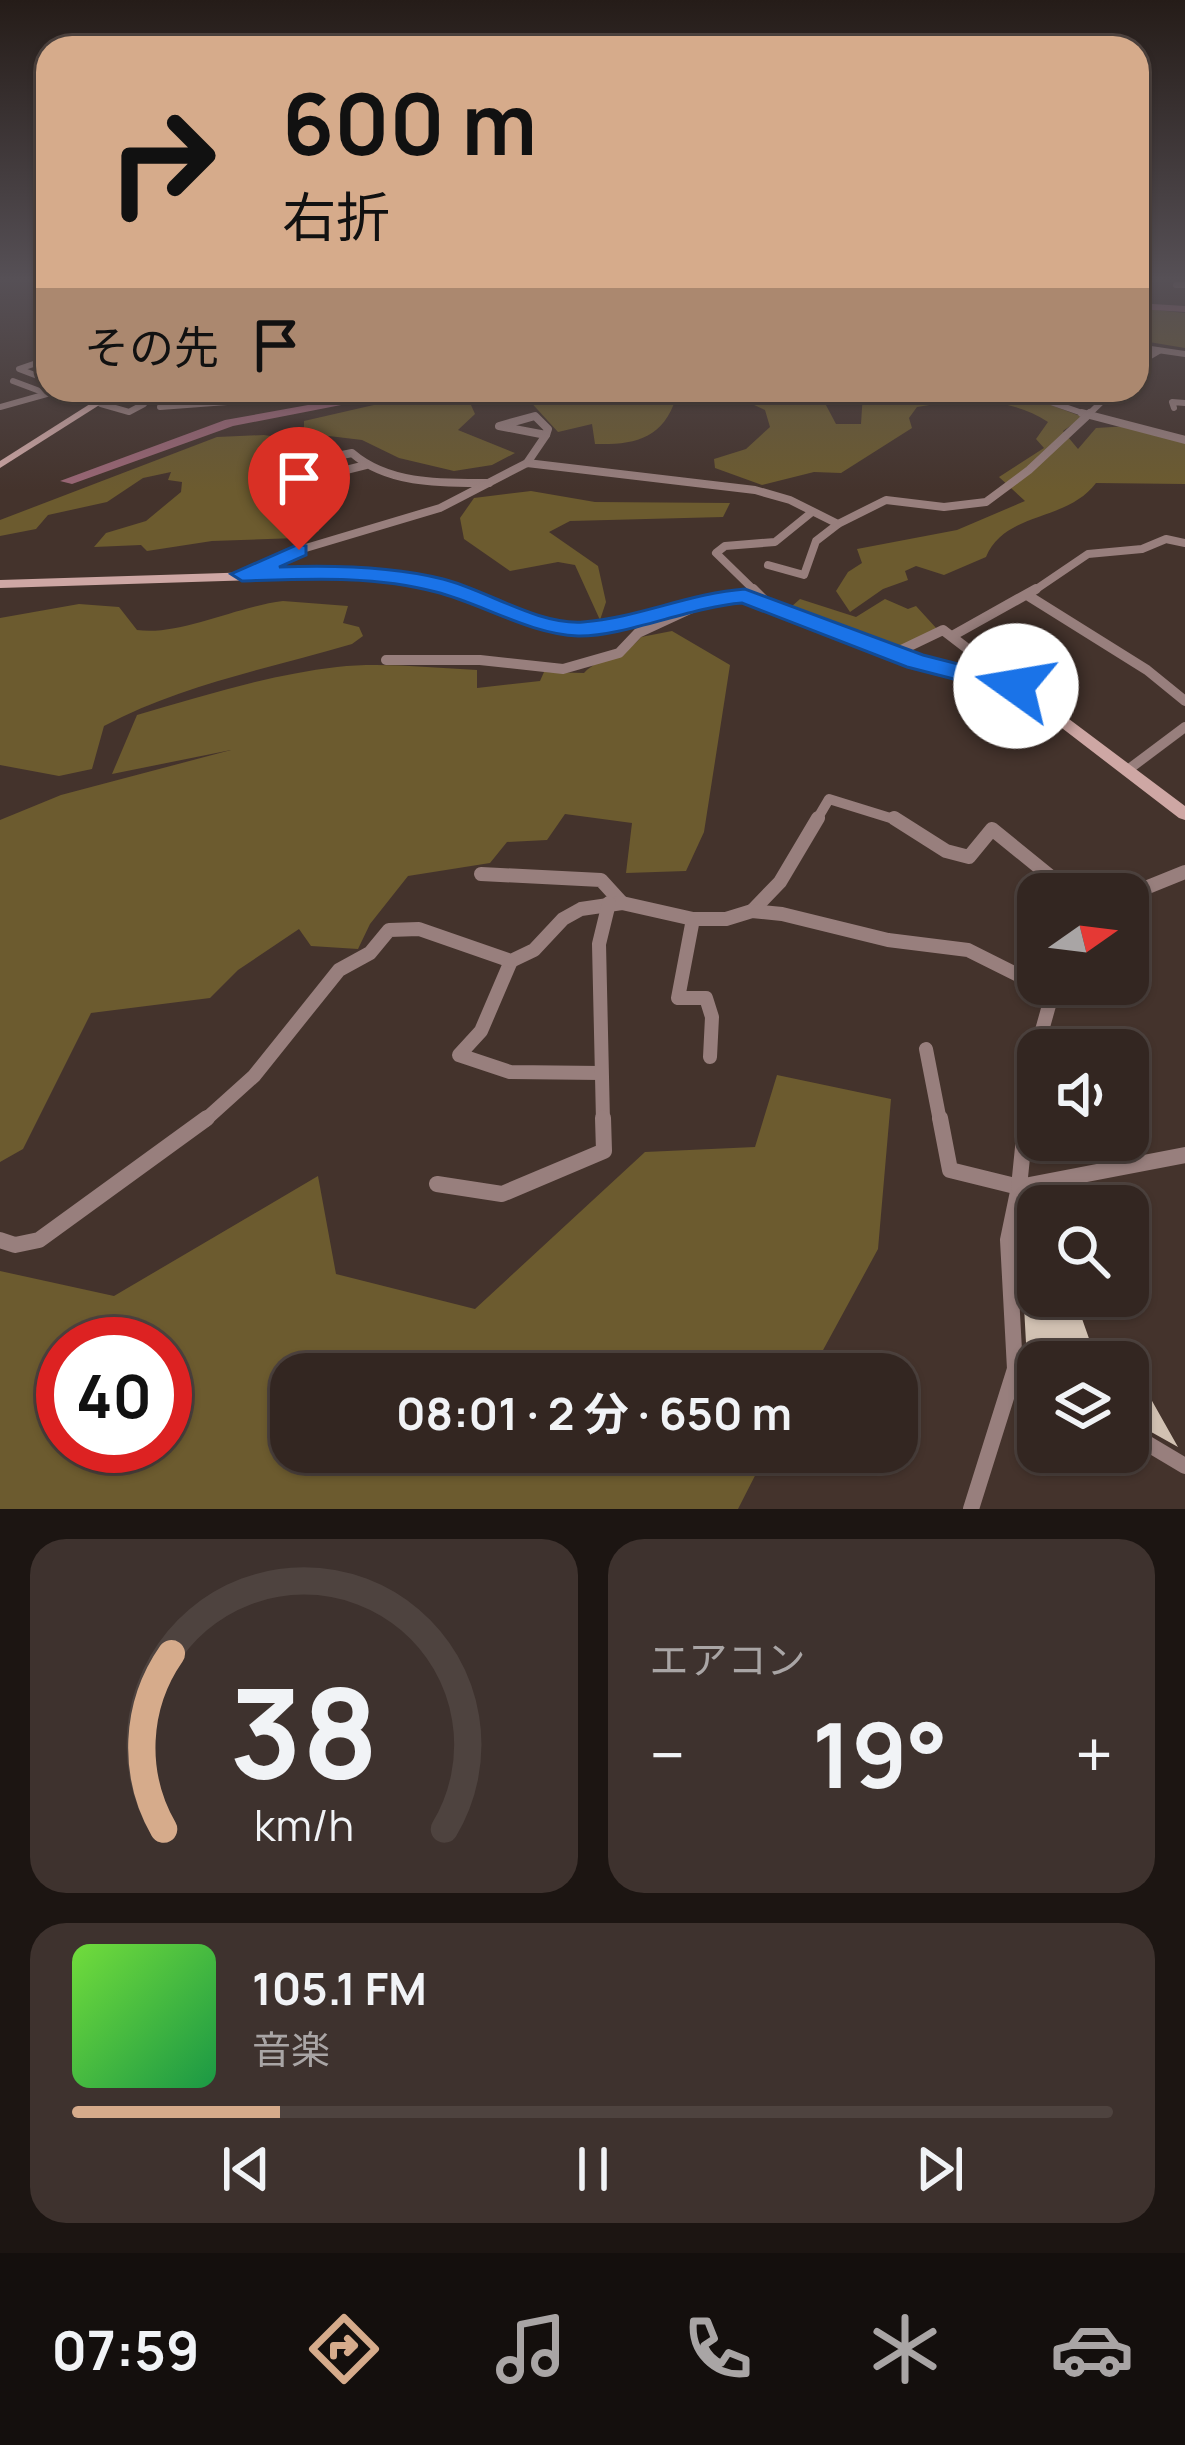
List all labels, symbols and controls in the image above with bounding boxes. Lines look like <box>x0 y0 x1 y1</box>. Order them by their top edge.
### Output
text: 600 m <box>282 65 537 180</box>
icon: right <box>84 84 240 240</box>
text: 右折 <box>282 179 390 253</box>
icon: arrive <box>243 312 309 378</box>
text: その先 <box>84 316 219 378</box>
pin <box>248 427 350 550</box>
icon: arrive <box>266 445 332 511</box>
position arrow <box>953 623 1079 749</box>
north arrow <box>1017 873 1149 1005</box>
map controls <box>1017 873 1149 1473</box>
button: sound <box>1017 1029 1149 1161</box>
button: search <box>1017 1185 1149 1317</box>
speed limit sign: 40 <box>36 1317 192 1473</box>
button: layers <box>1017 1341 1149 1473</box>
text: 08:01 · 2 分 · 650 m <box>396 1382 792 1444</box>
text: エアコン <box>650 1632 806 1686</box>
text: 38 <box>229 1645 378 1815</box>
text: 19° <box>812 1692 948 1815</box>
text: − <box>650 1709 685 1799</box>
text: + <box>1075 1709 1113 1799</box>
text: km/h <box>254 1795 354 1854</box>
text: 105.1 FM <box>252 1957 427 2019</box>
text: 音楽 <box>252 2022 330 2076</box>
icon: previous <box>213 2136 279 2202</box>
icon: pause <box>560 2136 626 2202</box>
icon: next <box>907 2136 973 2202</box>
icon: directions <box>302 2307 386 2391</box>
icon: music <box>489 2307 573 2391</box>
icon: phone <box>676 2307 760 2391</box>
icon: climate <box>863 2307 947 2391</box>
icon: car <box>1050 2307 1134 2391</box>
text: 07:59 <box>51 2312 199 2386</box>

